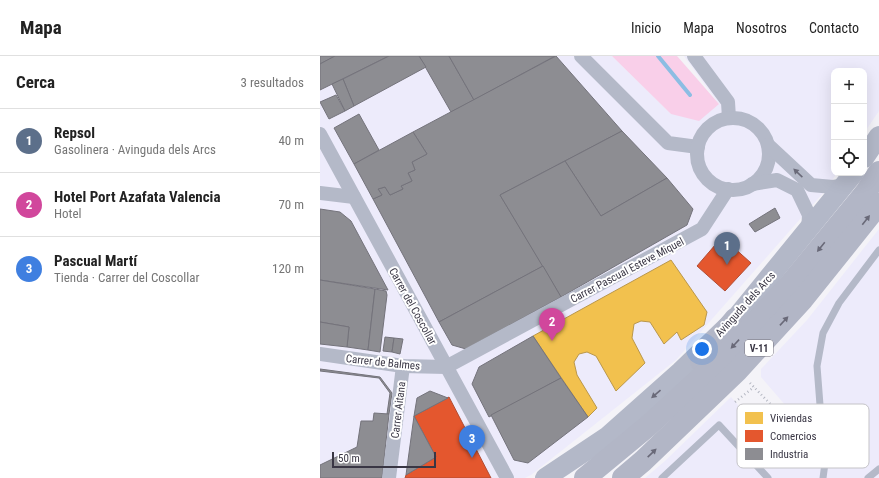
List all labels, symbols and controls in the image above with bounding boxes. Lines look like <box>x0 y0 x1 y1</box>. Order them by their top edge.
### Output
text: Mapa <box>20 16 62 39</box>
text: Inicio <box>631 20 661 36</box>
text: Mapa <box>683 20 714 36</box>
text: Nosotros <box>736 20 787 36</box>
text: Contacto <box>809 20 859 36</box>
map controls <box>831 68 867 176</box>
button: + <box>831 68 867 104</box>
text: Cerca <box>16 72 55 92</box>
text: 3 resultados <box>240 75 304 90</box>
button: − <box>831 104 867 140</box>
text: Repsol <box>54 124 95 142</box>
text: 1 <box>26 133 32 148</box>
text: 40 m <box>278 133 304 148</box>
button: locate <box>831 140 867 176</box>
text: Gasolinera · Avinguda dels Arcs <box>54 142 216 157</box>
one-way arrow <box>793 168 803 178</box>
text: Hotel Port Azafata Valencia <box>54 188 220 206</box>
text: 2 <box>26 197 32 212</box>
text: 70 m <box>278 197 304 212</box>
text: Hotel <box>54 206 82 221</box>
one-way arrow <box>862 215 870 226</box>
pin: 1 <box>714 232 740 265</box>
street label: Carrer Pascual Esteve Miquel <box>568 235 686 306</box>
one-way arrow <box>816 241 825 252</box>
text: Pascual Martí <box>54 252 137 270</box>
text: 3 <box>26 261 32 276</box>
text: 120 m <box>272 261 304 276</box>
street label: Carrer del Coscollar <box>386 266 439 347</box>
street label: Avinguda dels Arcs <box>713 269 778 340</box>
text: Tienda · Carrer del Coscollar <box>54 270 199 285</box>
pin: 2 <box>539 308 565 341</box>
one-way arrow <box>779 316 788 326</box>
your location <box>692 339 712 359</box>
one-way arrow <box>730 339 740 349</box>
road number: V-11 <box>745 340 773 356</box>
street label: Carrer de Balmes <box>345 352 421 373</box>
street label: Carrer Aitana <box>389 381 408 439</box>
one-way arrow <box>651 389 661 398</box>
legend <box>737 404 869 468</box>
text: Viviendas <box>770 412 812 425</box>
pin: 3 <box>459 425 485 458</box>
text: Comercios <box>770 430 817 443</box>
one-way arrow <box>647 448 657 457</box>
text: Industria <box>770 448 808 461</box>
scale bar <box>332 450 436 469</box>
text: 50 m <box>338 452 360 465</box>

